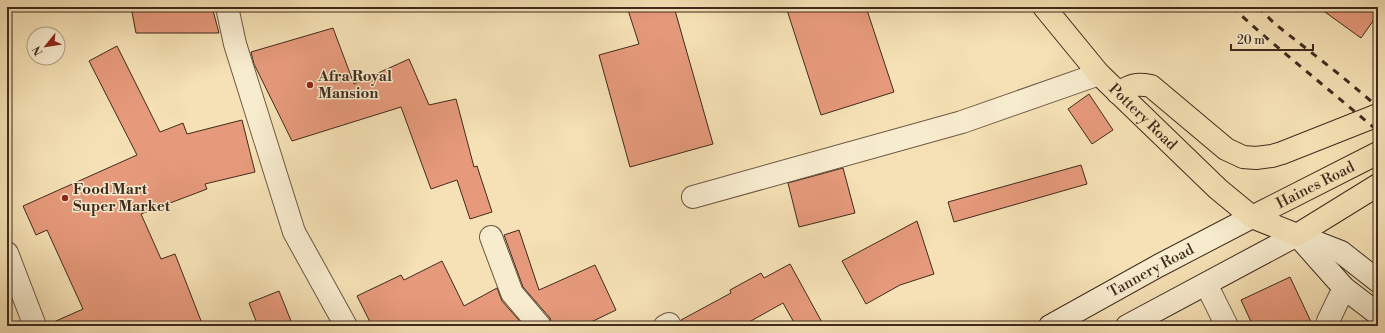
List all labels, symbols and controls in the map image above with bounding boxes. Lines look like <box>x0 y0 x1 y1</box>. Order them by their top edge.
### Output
north arrow <box>26 26 66 66</box>
scale bar <box>1231 26 1313 52</box>
text: 20 m <box>1237 33 1265 48</box>
text: N <box>30 43 46 58</box>
place label: Afra Royal Mansion <box>317 67 392 103</box>
marker: Afra Royal Mansion <box>305 80 315 90</box>
street label: Pottery Road <box>1105 80 1181 155</box>
street label: Haines Road <box>1273 157 1358 213</box>
place label: Food Mart Super Market <box>73 180 171 216</box>
marker: Food Mart Super Market <box>60 193 70 203</box>
street label: Tannery Road <box>1105 240 1198 302</box>

